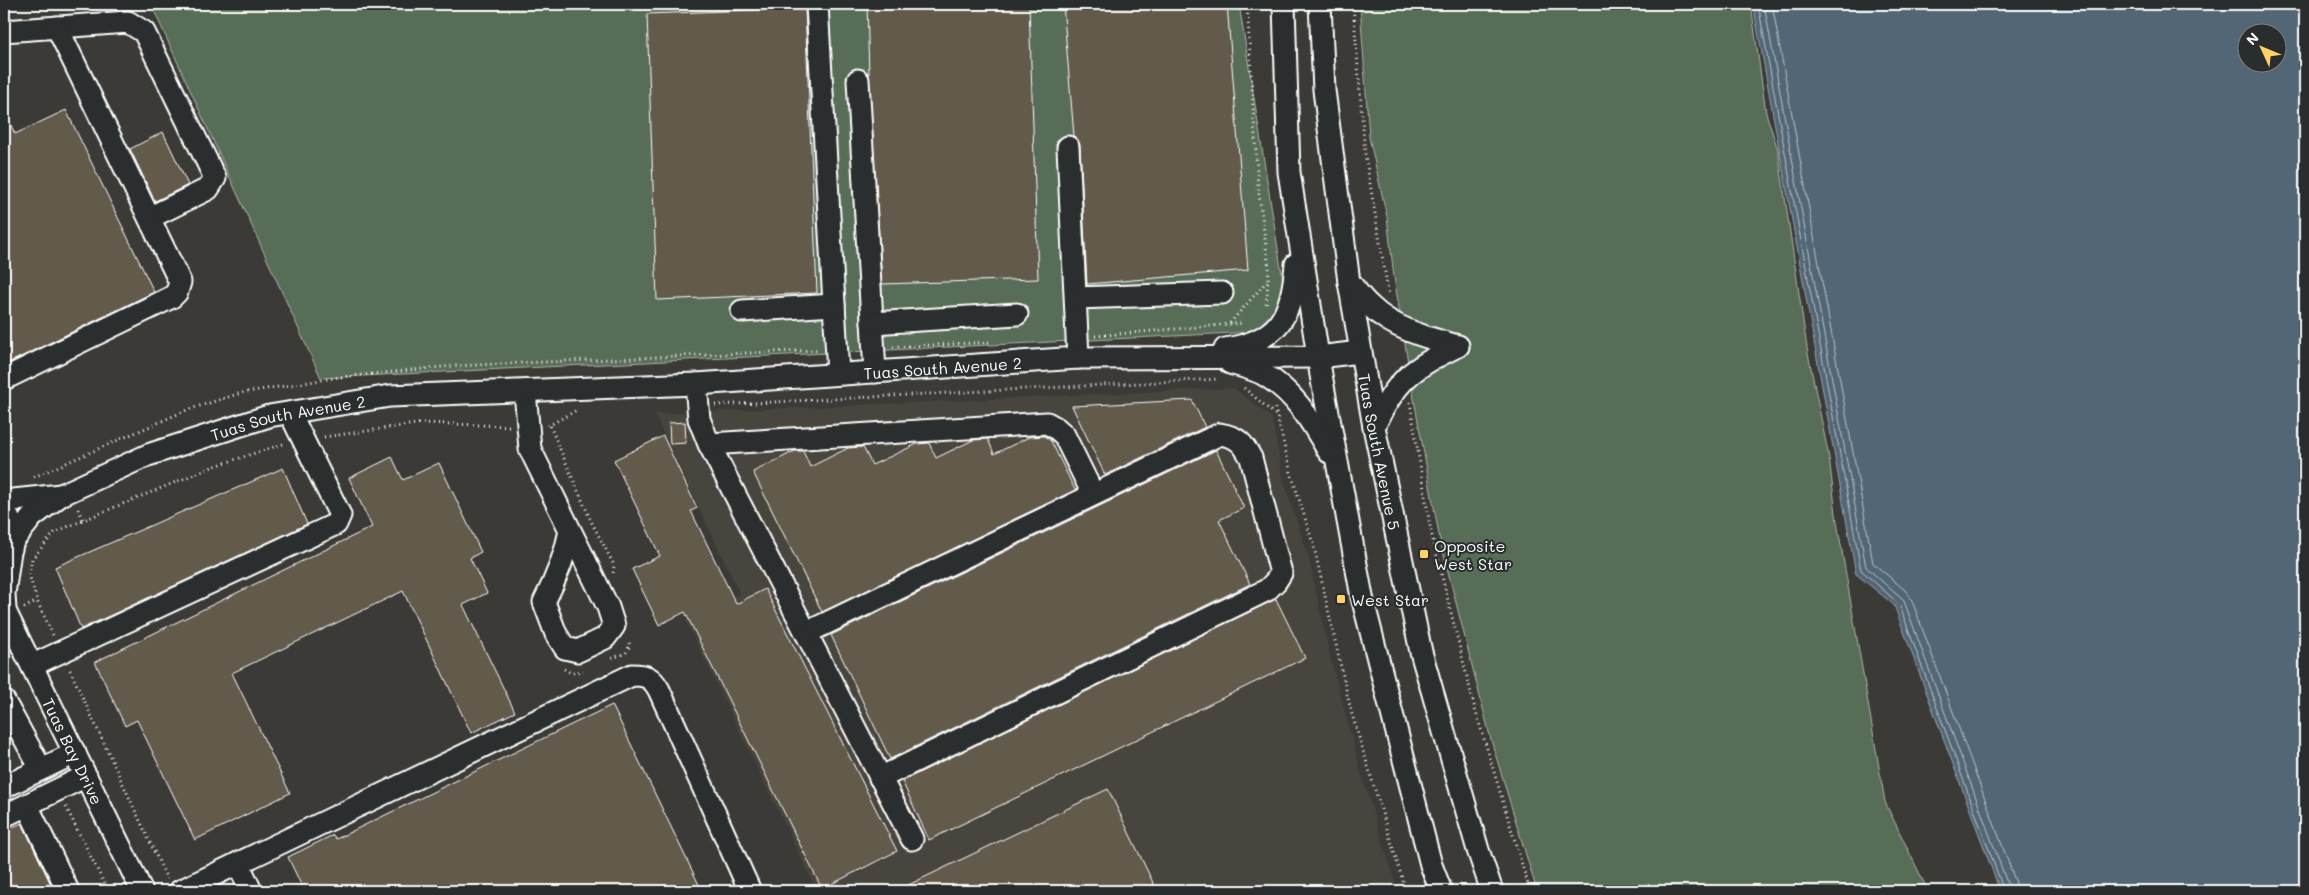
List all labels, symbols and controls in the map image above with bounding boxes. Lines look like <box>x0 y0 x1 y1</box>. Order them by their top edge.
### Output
north arrow <box>2236 22 2286 72</box>
text: N <box>2242 28 2263 49</box>
street label: Tuas South Avenue 2 <box>863 351 1022 383</box>
street label: Tuas South Avenue 5 <box>1354 372 1406 532</box>
street label: Tuas South Avenue 2 <box>208 390 367 445</box>
place label: Opposite West Star <box>1434 535 1512 574</box>
marker: Opposite West Star <box>1418 548 1430 560</box>
place label: West Star <box>1351 589 1429 610</box>
marker: West Star <box>1335 593 1347 605</box>
street label: Tuas Bay Drive <box>38 694 108 808</box>

